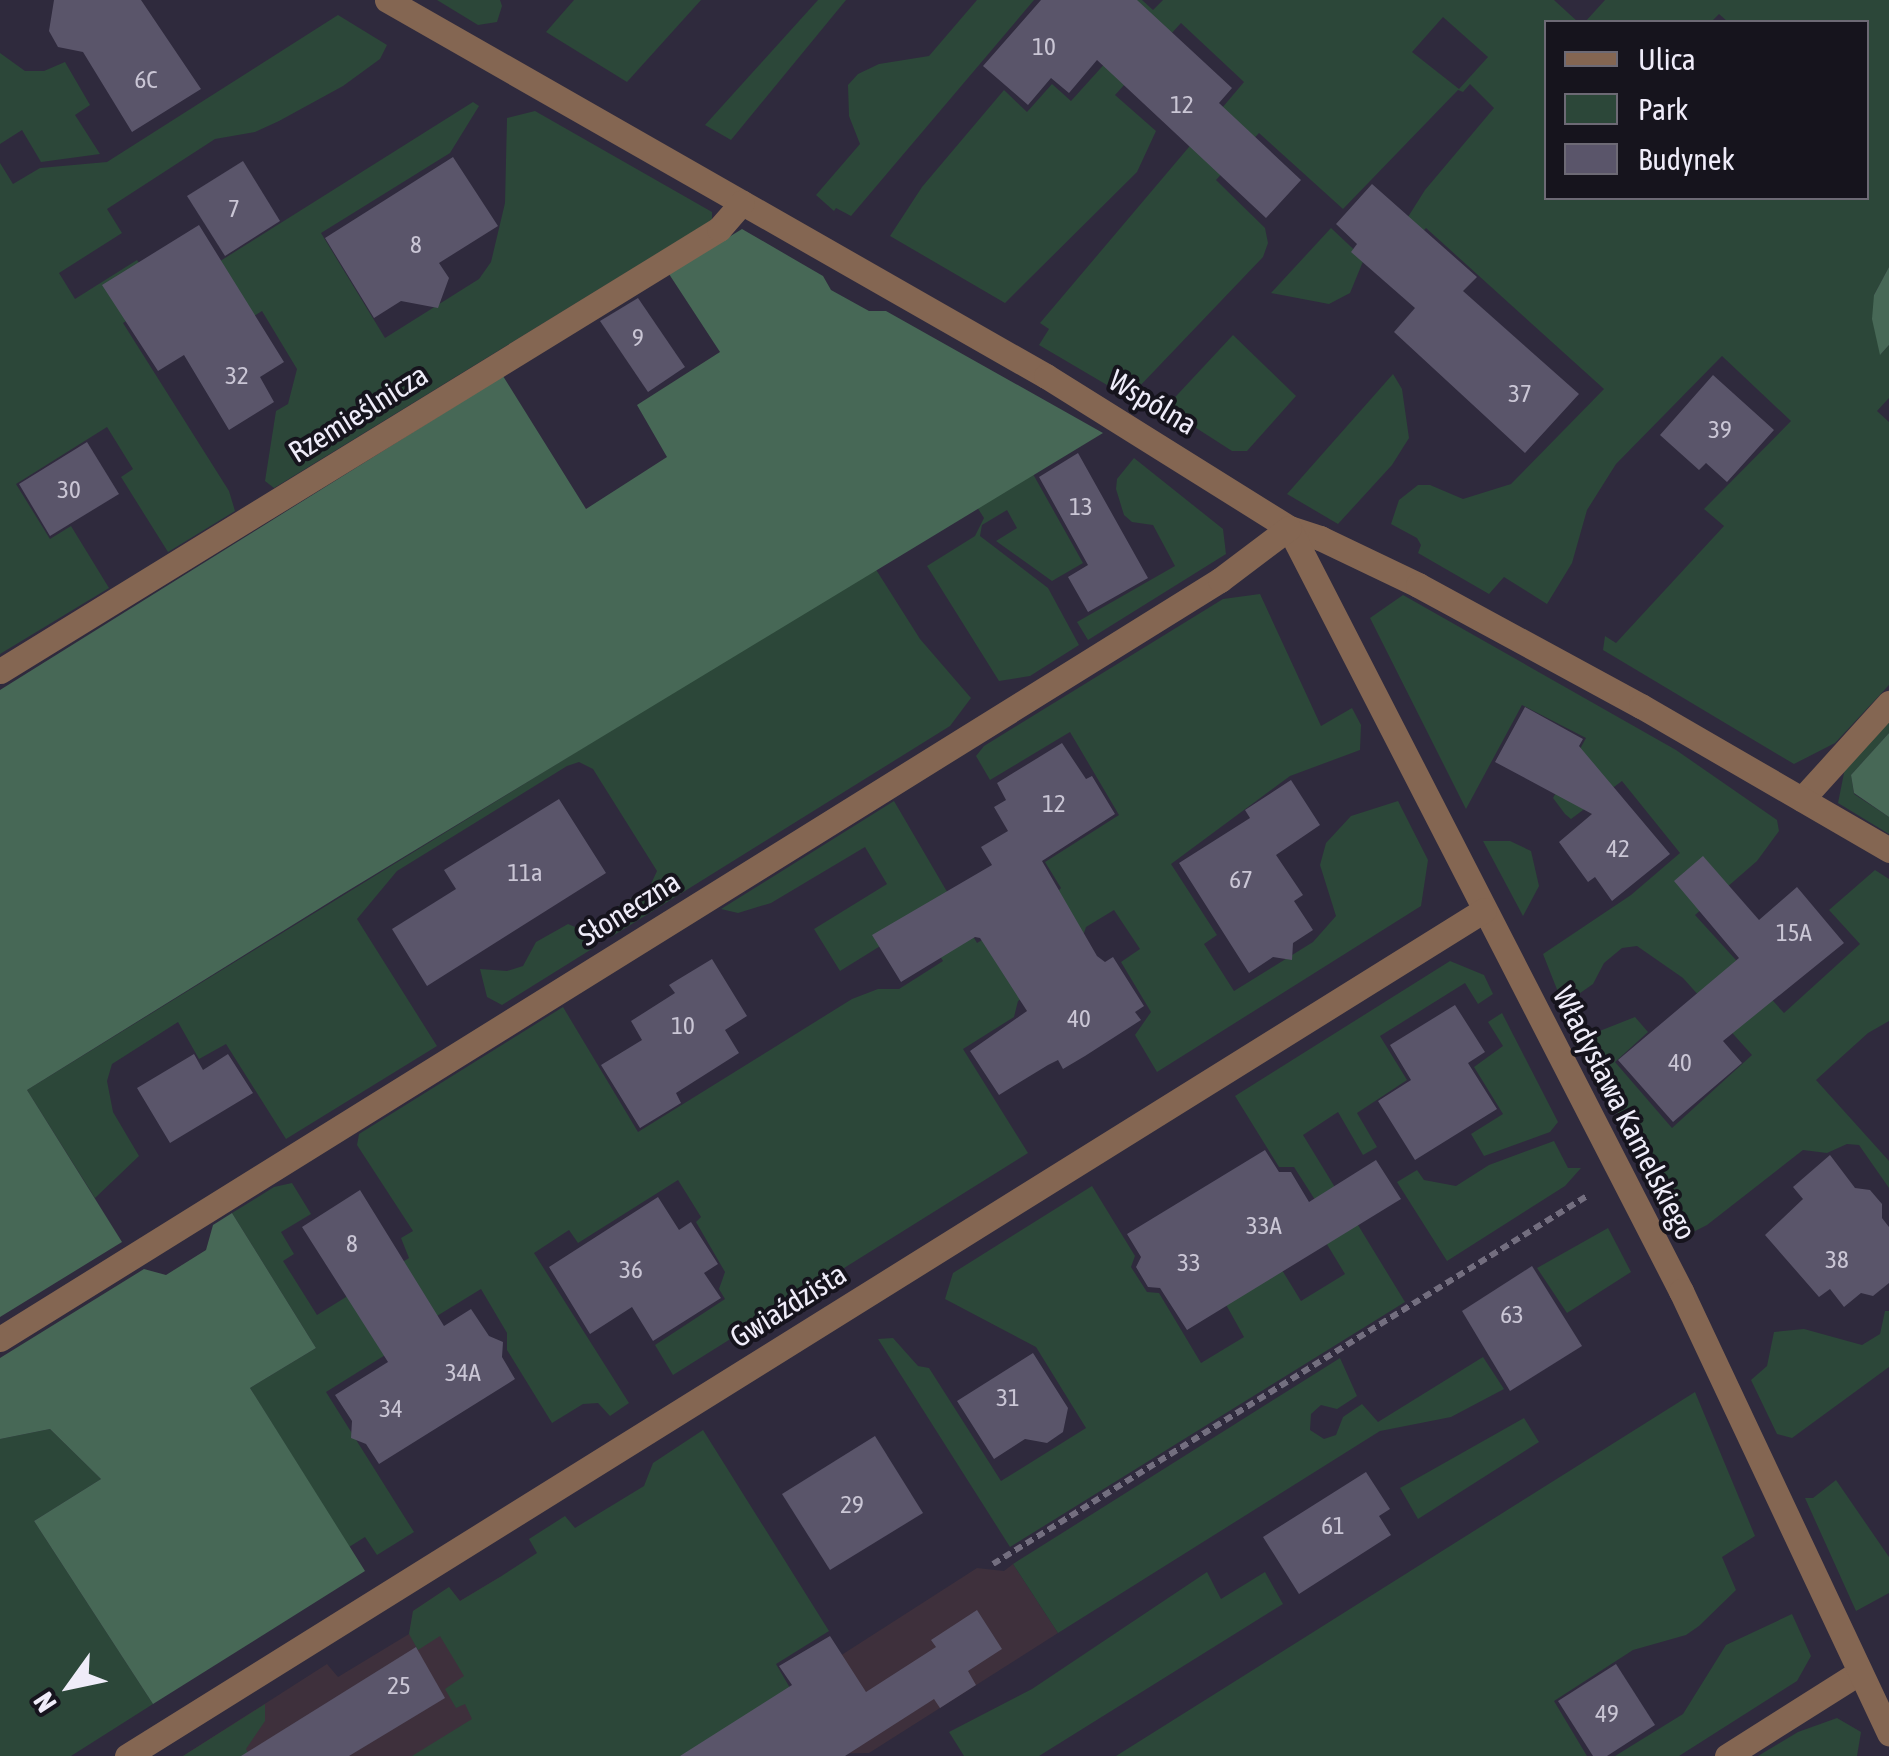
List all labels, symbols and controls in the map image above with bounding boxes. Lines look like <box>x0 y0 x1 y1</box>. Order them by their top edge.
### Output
legend <box>1544 20 1869 200</box>
house number: 10 <box>1032 31 1056 61</box>
text: Ulica <box>1638 42 1696 76</box>
house number: 6C <box>135 64 157 94</box>
house number: 12 <box>1170 89 1194 119</box>
text: Park <box>1638 92 1688 126</box>
text: Budynek <box>1638 142 1735 176</box>
house number: 7 <box>228 193 240 223</box>
house number: 8 <box>410 229 422 259</box>
house number: 9 <box>632 322 644 352</box>
street label: Rzemieślnicza <box>282 356 434 470</box>
house number: 32 <box>225 360 249 390</box>
street label: Wspólna <box>1102 362 1204 442</box>
house number: 37 <box>1508 378 1532 408</box>
house number: 39 <box>1708 414 1732 444</box>
house number: 30 <box>57 474 81 504</box>
house number: 13 <box>1069 491 1093 521</box>
house number: 12 <box>1042 788 1066 818</box>
house number: 42 <box>1606 833 1630 863</box>
house number: 11a <box>507 857 543 887</box>
street label: Słoneczna <box>572 863 686 953</box>
house number: 67 <box>1229 864 1253 894</box>
house number: 15A <box>1776 917 1812 947</box>
street label: Władysława Kamelskiego <box>1546 980 1704 1246</box>
house number: 40 <box>1067 1003 1091 1033</box>
house number: 10 <box>671 1010 695 1040</box>
house number: 40 <box>1668 1047 1692 1077</box>
house number: 33A <box>1246 1210 1282 1240</box>
house number: 8 <box>346 1228 358 1258</box>
house number: 38 <box>1825 1244 1849 1274</box>
house number: 33 <box>1177 1247 1201 1277</box>
house number: 36 <box>619 1254 643 1284</box>
street label: Gwiaździsta <box>723 1255 853 1355</box>
house number: 63 <box>1500 1299 1524 1329</box>
house number: 34A <box>445 1357 481 1387</box>
house number: 31 <box>996 1382 1020 1412</box>
house number: 34 <box>379 1393 403 1423</box>
house number: 29 <box>840 1489 864 1519</box>
house number: 61 <box>1321 1510 1345 1540</box>
north arrow <box>20 1636 120 1736</box>
house number: 25 <box>387 1670 411 1700</box>
text: N <box>27 1687 63 1718</box>
house number: 49 <box>1595 1698 1619 1728</box>

